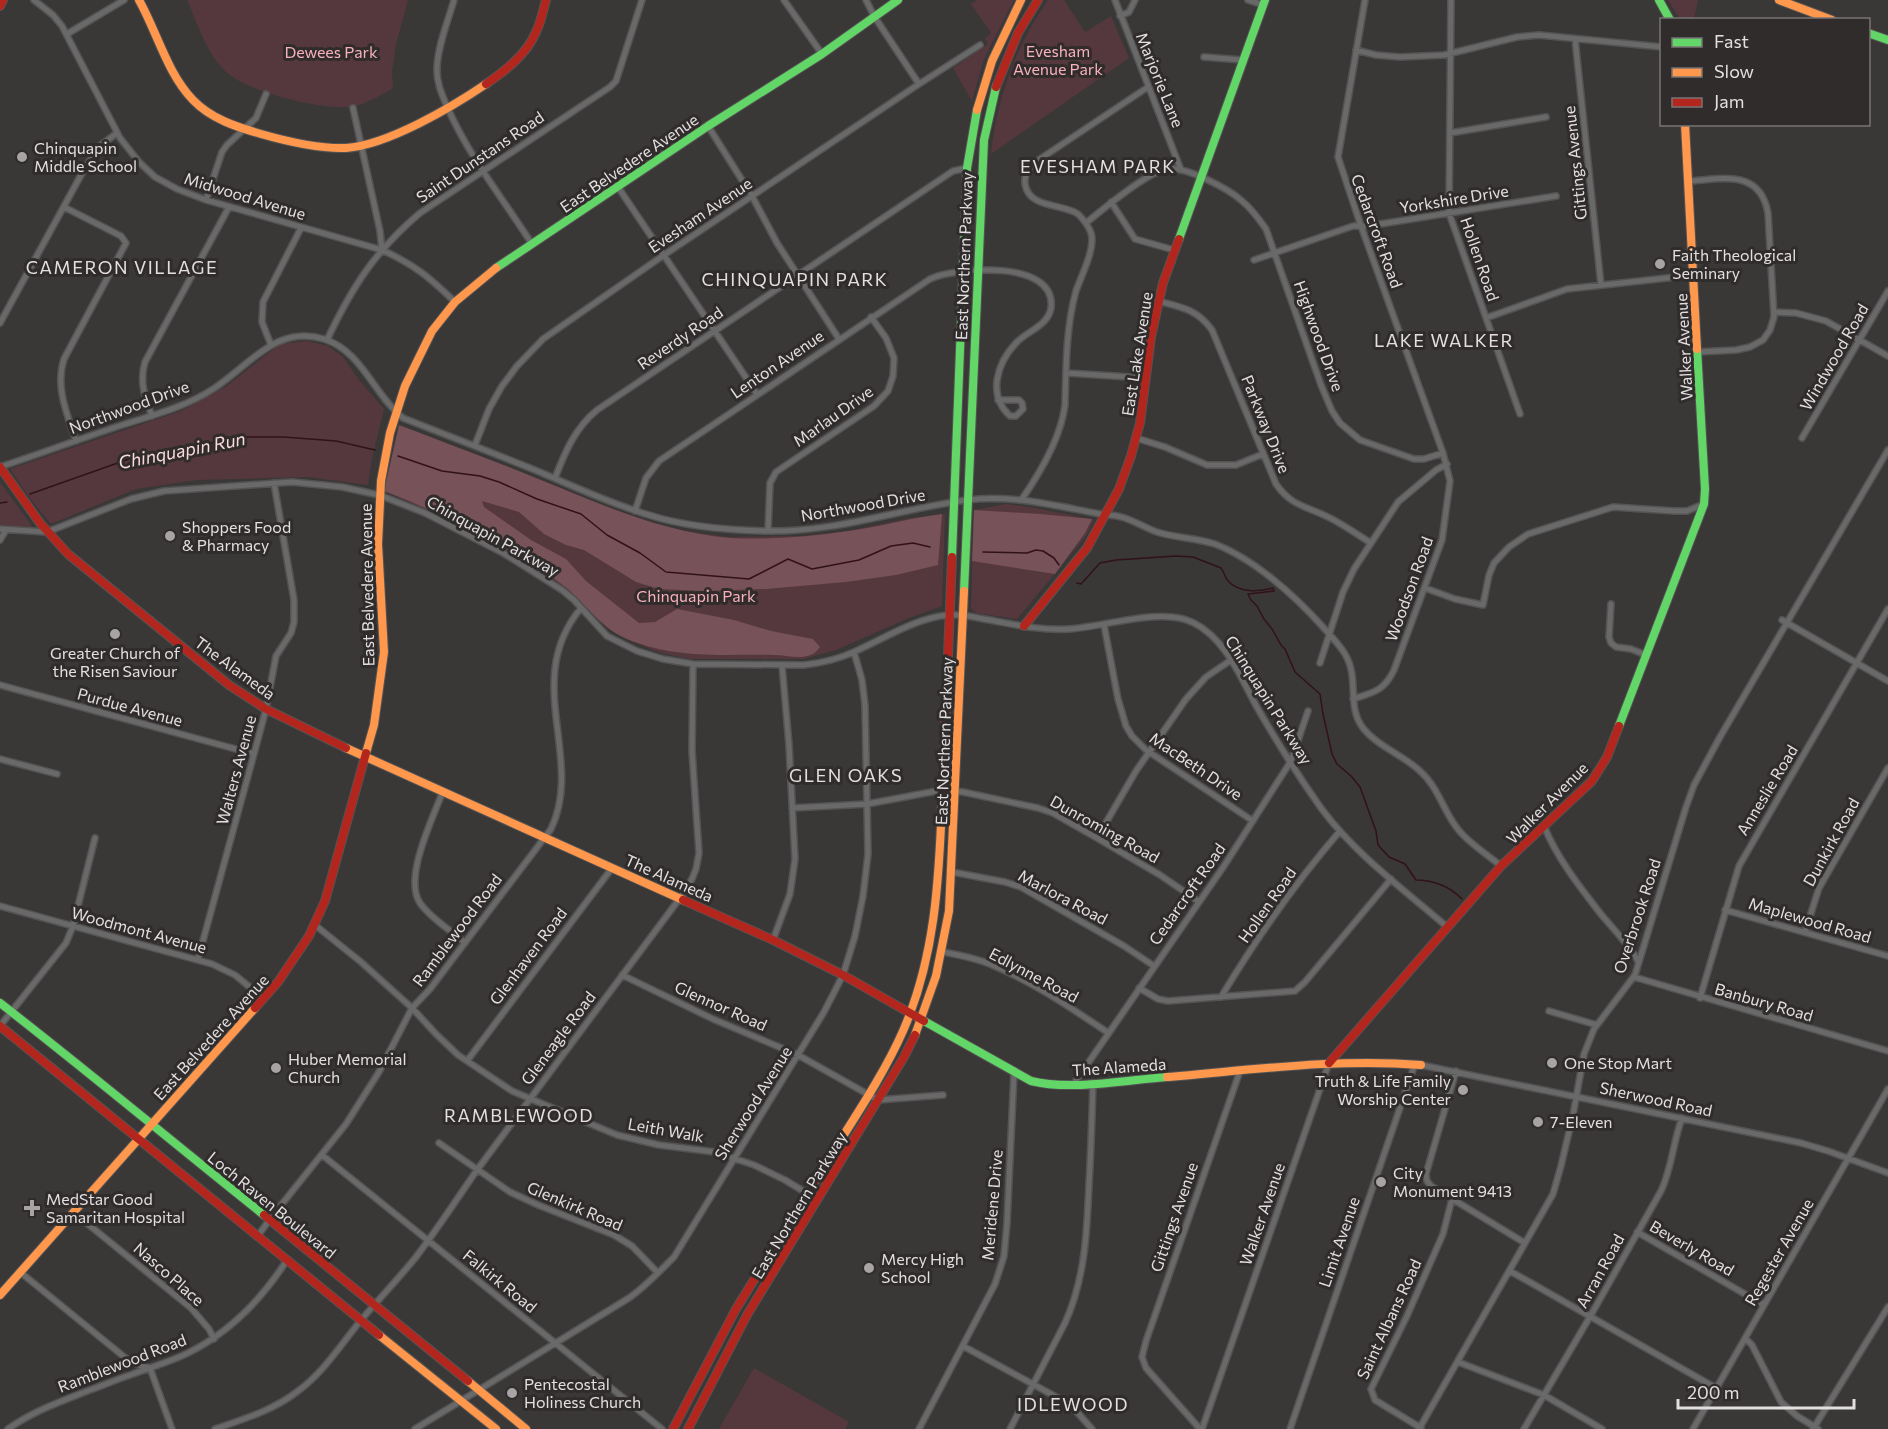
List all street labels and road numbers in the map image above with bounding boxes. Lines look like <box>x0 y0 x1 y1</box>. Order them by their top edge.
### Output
street label: Marjorie Lane <box>1133 30 1188 130</box>
street label: Gittings Avenue <box>1559 105 1590 221</box>
street label: Saint Dunstans Road <box>412 107 547 206</box>
street label: East Belvedere Avenue <box>556 109 701 216</box>
street label: Midwood Avenue <box>182 168 308 223</box>
street label: Cedarcroft Road <box>1348 171 1407 290</box>
street label: East Northern Parkway <box>951 172 976 340</box>
street label: Evesham Avenue <box>644 173 755 256</box>
street label: Yorkshire Drive <box>1398 180 1510 217</box>
street label: Hollen Road <box>1457 214 1504 303</box>
street label: Highwood Drive <box>1291 278 1348 394</box>
street label: East Lake Avenue <box>1117 291 1156 417</box>
street label: Walker Avenue <box>1671 293 1696 401</box>
street label: Windwood Road <box>1795 300 1872 414</box>
street label: Reverdy Road <box>633 302 726 373</box>
street label: Lenton Avenue <box>726 325 827 402</box>
street label: Parkway Drive <box>1238 372 1295 476</box>
street label: Northwood Drive <box>66 376 191 437</box>
street label: Marlau Drive <box>789 381 876 450</box>
street label: Northwood Drive <box>799 484 927 525</box>
street label: Chinquapin Parkway <box>424 491 563 580</box>
street label: East Belvedere Avenue <box>356 504 377 666</box>
street label: Woodson Road <box>1381 534 1436 644</box>
street label: The Alameda <box>192 632 279 703</box>
street label: Chinquapin Parkway <box>1222 632 1317 768</box>
street label: East Northern Parkway <box>931 657 956 825</box>
street label: Purdue Avenue <box>75 683 185 730</box>
street label: Walters Avenue <box>212 713 259 827</box>
street label: MacBeth Drive <box>1146 728 1246 804</box>
street label: Anneslie Road <box>1732 741 1801 838</box>
street label: Walker Avenue <box>1502 758 1591 847</box>
street label: Dunroming Road <box>1047 791 1163 866</box>
street label: Dunkirk Road <box>1798 794 1863 889</box>
street label: Cedarcroft Road <box>1144 839 1229 948</box>
street label: The Alameda <box>622 850 716 905</box>
street label: Overbrook Road <box>1609 856 1664 976</box>
street label: Hollen Road <box>1234 863 1300 946</box>
street label: Marlora Road <box>1015 865 1111 928</box>
street label: Ramblewood Road <box>408 870 505 990</box>
street label: Maplewood Road <box>1747 893 1874 946</box>
street label: Woodmont Avenue <box>69 902 209 957</box>
street label: Glenhaven Road <box>485 903 570 1008</box>
street label: Edlynne Road <box>986 943 1082 1006</box>
street label: East Belvedere Avenue <box>149 970 272 1103</box>
street label: Glennor Road <box>672 977 770 1034</box>
street label: Banbury Road <box>1713 978 1815 1025</box>
street label: Gleneagle Road <box>516 987 599 1088</box>
street label: Sherwood Avenue <box>710 1042 795 1163</box>
street label: The Alameda <box>1071 1054 1167 1079</box>
street label: Sherwood Road <box>1598 1077 1714 1120</box>
street label: Leith Walk <box>626 1113 706 1146</box>
street label: East Northern Parkway <box>747 1128 850 1282</box>
street label: Loch Raven Boulevard <box>204 1147 340 1262</box>
street label: Meridene Drive <box>977 1149 1006 1261</box>
street label: Gittings Avenue <box>1146 1160 1201 1274</box>
street label: Walker Avenue <box>1235 1160 1288 1268</box>
street label: Glenkirk Road <box>525 1177 626 1234</box>
street label: Limit Avenue <box>1314 1194 1363 1290</box>
street label: Regester Avenue <box>1740 1195 1817 1309</box>
street label: Beverly Road <box>1647 1216 1738 1279</box>
street label: Arran Road <box>1571 1230 1628 1311</box>
street label: Nasco Place <box>130 1238 208 1309</box>
street label: Falkirk Road <box>460 1245 541 1316</box>
street label: Saint Albans Road <box>1352 1256 1425 1382</box>
street label: Ramblewood Road <box>55 1329 189 1396</box>

